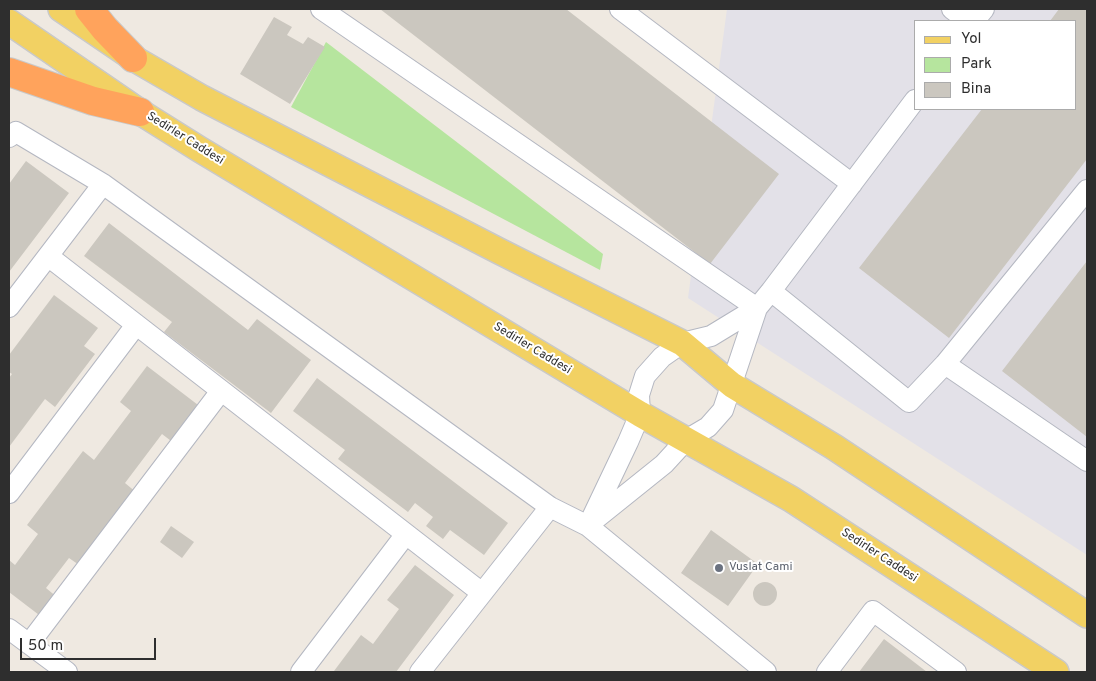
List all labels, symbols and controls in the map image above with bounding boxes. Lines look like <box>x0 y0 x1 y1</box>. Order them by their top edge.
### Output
legend <box>914 20 1076 110</box>
text: Yol <box>961 30 982 49</box>
text: Park <box>961 55 992 74</box>
text: Bina <box>961 80 991 99</box>
street label: Sedirler Caddesi <box>144 110 226 168</box>
street label: Sedirler Caddesi <box>491 320 573 378</box>
street label: Sedirler Caddesi <box>838 526 920 586</box>
place label: Vuslat Cami <box>729 561 793 575</box>
marker: Vuslat Cami <box>713 562 725 574</box>
scale bar <box>22 628 159 660</box>
text: 50 m <box>28 637 63 656</box>

